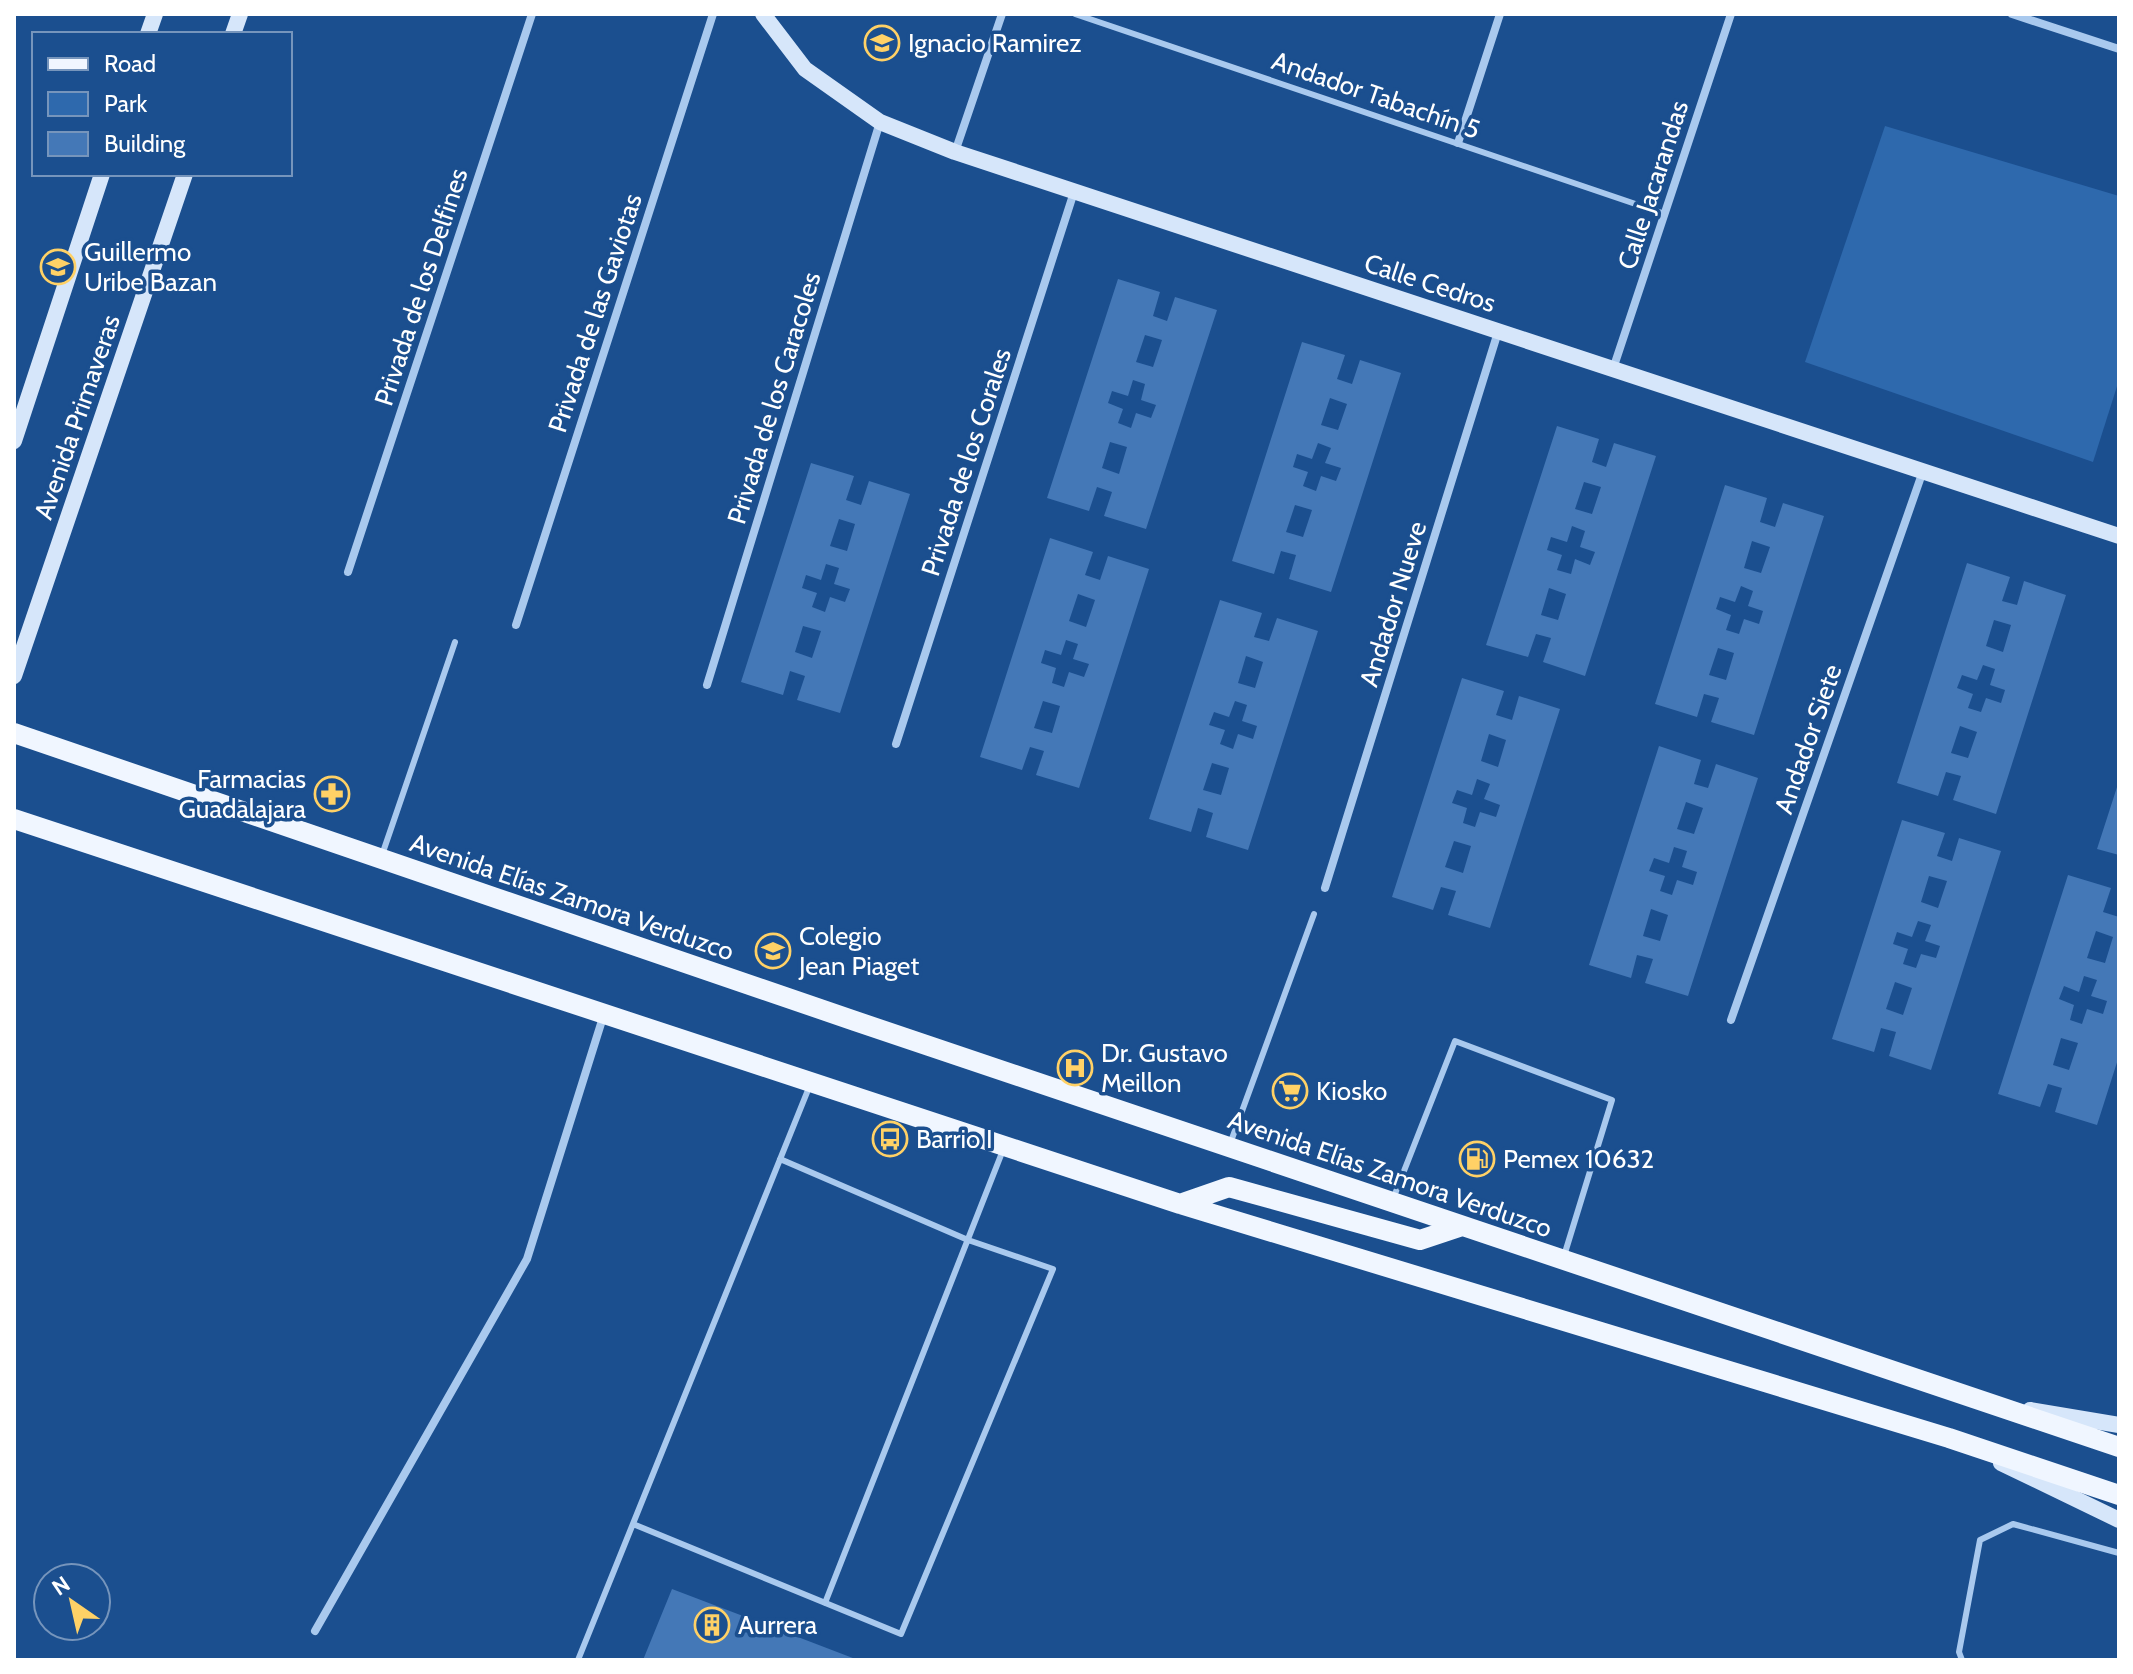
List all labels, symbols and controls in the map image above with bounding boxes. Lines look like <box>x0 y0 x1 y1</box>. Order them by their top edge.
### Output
school or university icon: Ignacio Ramirez <box>863 24 901 62</box>
place label: Ignacio Ramirez <box>908 27 1081 59</box>
legend <box>32 32 292 176</box>
street label: Andador Tabachín 5 <box>1268 44 1484 146</box>
text: Road <box>104 49 156 78</box>
text: Park <box>104 89 147 118</box>
street label: Calle Jacarandas <box>1611 96 1695 273</box>
text: Building <box>104 129 186 158</box>
street label: Privada de los Delfines <box>368 164 475 410</box>
street label: Privada de las Gaviotas <box>541 189 649 436</box>
place label: Guillermo Uribe Bazan <box>84 236 217 298</box>
street label: Calle Cedros <box>1360 247 1500 319</box>
school or university icon: Guillermo Uribe Bazan <box>39 248 77 286</box>
street label: Privada de los Caracoles <box>720 268 828 528</box>
street label: Avenida Primaveras <box>27 310 127 523</box>
street label: Privada de los Corales <box>914 344 1018 580</box>
street label: Andador Nueve <box>1353 518 1433 690</box>
street label: Andador Siete <box>1767 660 1849 818</box>
place label: Farmacias Guadalajara <box>179 763 307 825</box>
pharmacy icon: Farmacias Guadalajara <box>313 775 351 813</box>
street label: Avenida Elías Zamora Verduzco <box>406 826 738 968</box>
place label: Colegio Jean Piaget <box>798 920 919 982</box>
school or university icon: Colegio Jean Piaget <box>754 932 792 970</box>
place label: Dr. Gustavo Meillon <box>1101 1037 1228 1099</box>
hospital icon: Dr. Gustavo Meillon <box>1056 1049 1094 1087</box>
supermarket icon: Kiosko <box>1271 1072 1309 1110</box>
place label: Kiosko <box>1316 1075 1387 1107</box>
street label: Avenida Elías Zamora Verduzco <box>1224 1103 1556 1245</box>
bus stop icon: Barrio I <box>871 1120 909 1158</box>
place label: Barrio I <box>916 1123 993 1155</box>
fuel station icon: Pemex 10632 <box>1458 1140 1496 1178</box>
place label: Pemex 10632 <box>1503 1143 1654 1175</box>
north arrow <box>32 1562 112 1642</box>
text: N <box>47 1570 75 1601</box>
building icon: Aurrera <box>693 1606 731 1644</box>
place label: Aurrera <box>738 1609 818 1641</box>

